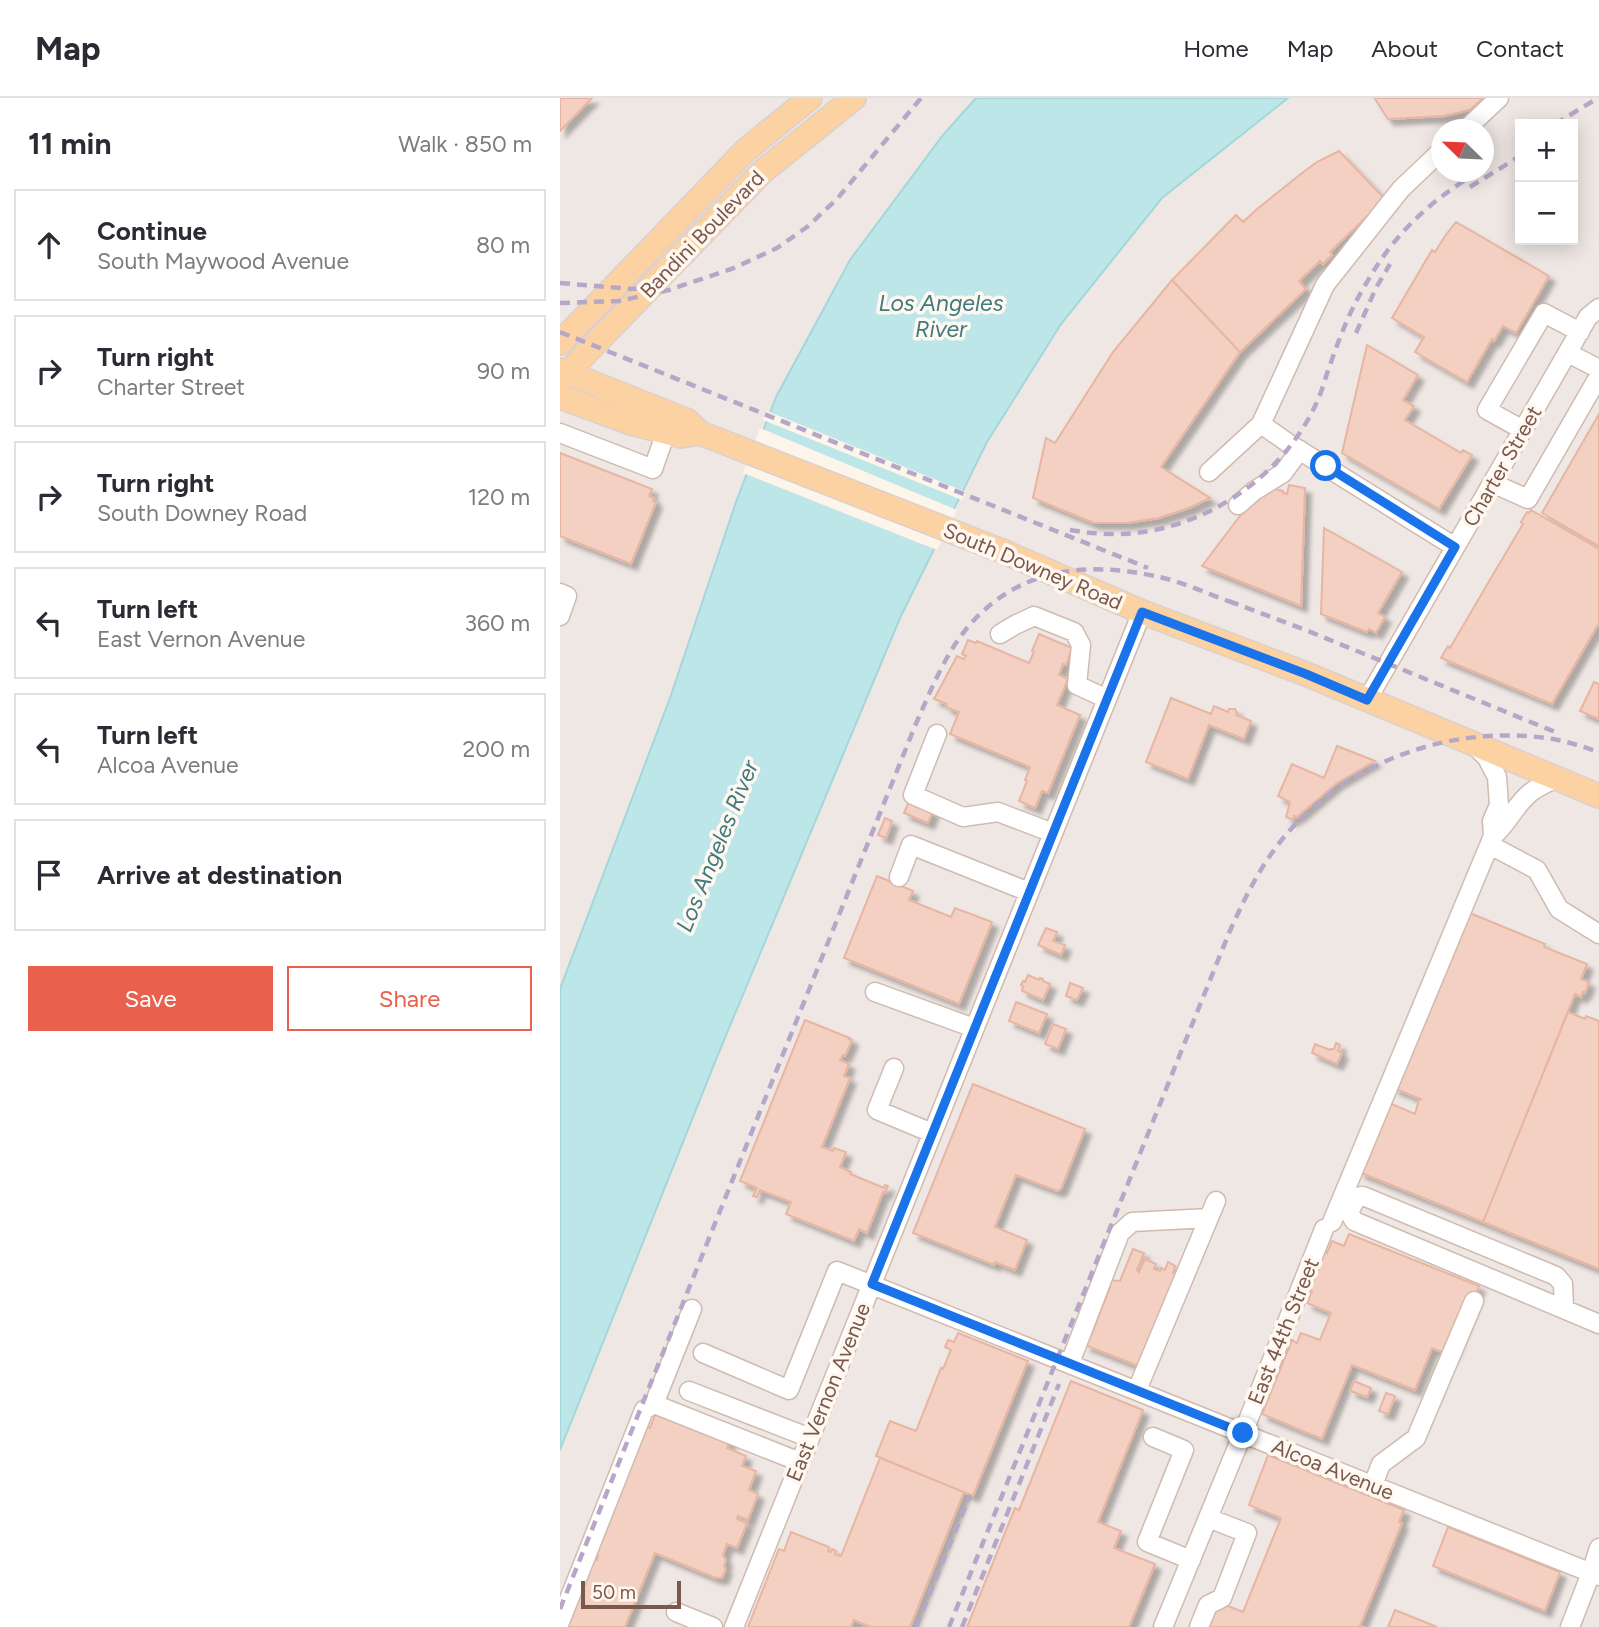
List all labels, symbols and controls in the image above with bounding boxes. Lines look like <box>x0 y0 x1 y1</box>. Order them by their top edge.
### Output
text: Map <box>35 29 101 68</box>
text: Home <box>1183 34 1249 63</box>
text: Map <box>1287 34 1333 63</box>
text: About <box>1371 34 1438 63</box>
text: Contact <box>1476 34 1564 63</box>
north arrow <box>1431 119 1494 182</box>
map controls <box>1515 119 1578 245</box>
button: + <box>1515 119 1578 182</box>
text: 11 min <box>28 125 112 162</box>
text: Walk · 850 m <box>398 130 532 158</box>
street label: Bandini Boulevard <box>635 165 769 303</box>
button: − <box>1515 182 1578 245</box>
text: Continue <box>97 215 207 247</box>
icon: ahead <box>30 226 68 264</box>
text: 80 m <box>476 231 530 259</box>
text: South Maywood Avenue <box>97 247 349 275</box>
water label: Los Angeles River <box>879 289 1004 343</box>
text: Turn right <box>97 341 214 373</box>
icon: right <box>30 352 68 390</box>
text: 90 m <box>477 357 530 385</box>
text: Charter Street <box>97 373 245 401</box>
street label: Charter Street <box>1457 401 1547 531</box>
route start <box>1310 450 1341 481</box>
text: Turn right <box>97 467 214 499</box>
icon: right <box>30 478 68 516</box>
text: 120 m <box>468 483 530 511</box>
text: South Downey Road <box>97 499 307 527</box>
street label: South Downey Road <box>940 517 1126 615</box>
text: Turn left <box>97 593 198 625</box>
icon: left <box>30 604 68 642</box>
text: 360 m <box>464 609 530 637</box>
text: East Vernon Avenue <box>97 625 305 653</box>
text: Turn left <box>97 719 198 751</box>
icon: left <box>30 730 68 768</box>
text: 200 m <box>462 735 530 763</box>
text: Alcoa Avenue <box>97 751 239 779</box>
water label: Los Angeles River <box>670 755 765 936</box>
icon: arrive <box>30 856 68 894</box>
text: Arrive at destination <box>97 859 342 891</box>
button: Save <box>28 966 273 1031</box>
button: Share <box>287 966 532 1031</box>
street label: East 44th Street <box>1242 1254 1324 1408</box>
street label: East Vernon Avenue <box>781 1299 875 1485</box>
route end <box>1227 1417 1258 1448</box>
street label: Alcoa Avenue <box>1268 1433 1398 1505</box>
scale bar <box>581 1578 681 1610</box>
text: 50 m <box>592 1581 636 1604</box>

